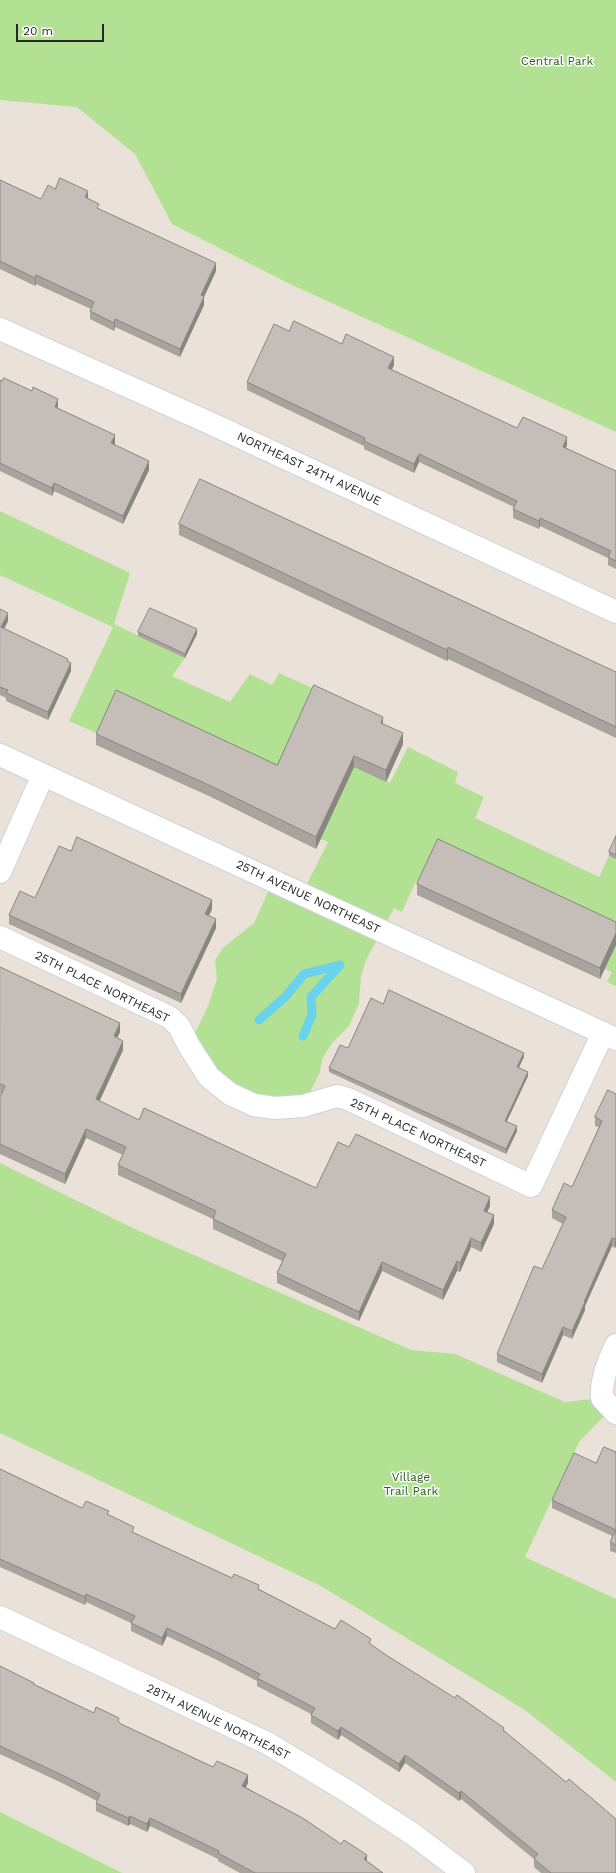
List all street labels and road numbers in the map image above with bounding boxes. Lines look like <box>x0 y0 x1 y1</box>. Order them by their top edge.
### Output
street label: NORTHEAST 24TH AVENUE <box>235 429 383 509</box>
street label: 25TH AVENUE NORTHEAST <box>234 857 382 937</box>
street label: 25TH PLACE NORTHEAST <box>32 948 172 1026</box>
street label: 25TH PLACE NORTHEAST <box>348 1095 488 1171</box>
street label: 28TH AVENUE NORTHEAST <box>144 1681 292 1763</box>

